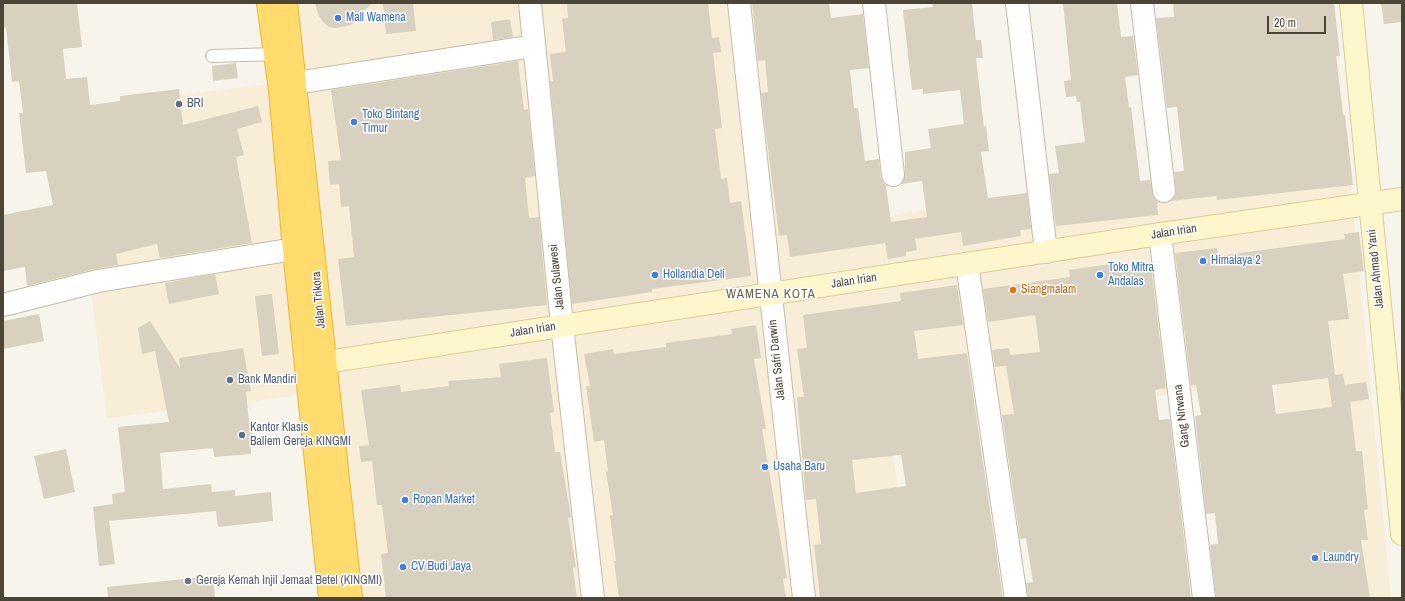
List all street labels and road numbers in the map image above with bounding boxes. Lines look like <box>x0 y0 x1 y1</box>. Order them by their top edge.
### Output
street label: Jalan Irian <box>1150 221 1198 243</box>
street label: Jalan Ahmad Yani <box>1365 229 1387 309</box>
street label: Jalan Sulawesi <box>546 243 568 311</box>
street label: Jalan Irian <box>830 270 878 292</box>
street label: Jalan Trikora <box>309 271 329 329</box>
street label: Jalan Irian <box>509 319 557 341</box>
street label: Jalan Safri Darwin <box>766 319 788 401</box>
street label: Gang Nirwana <box>1171 384 1193 448</box>

